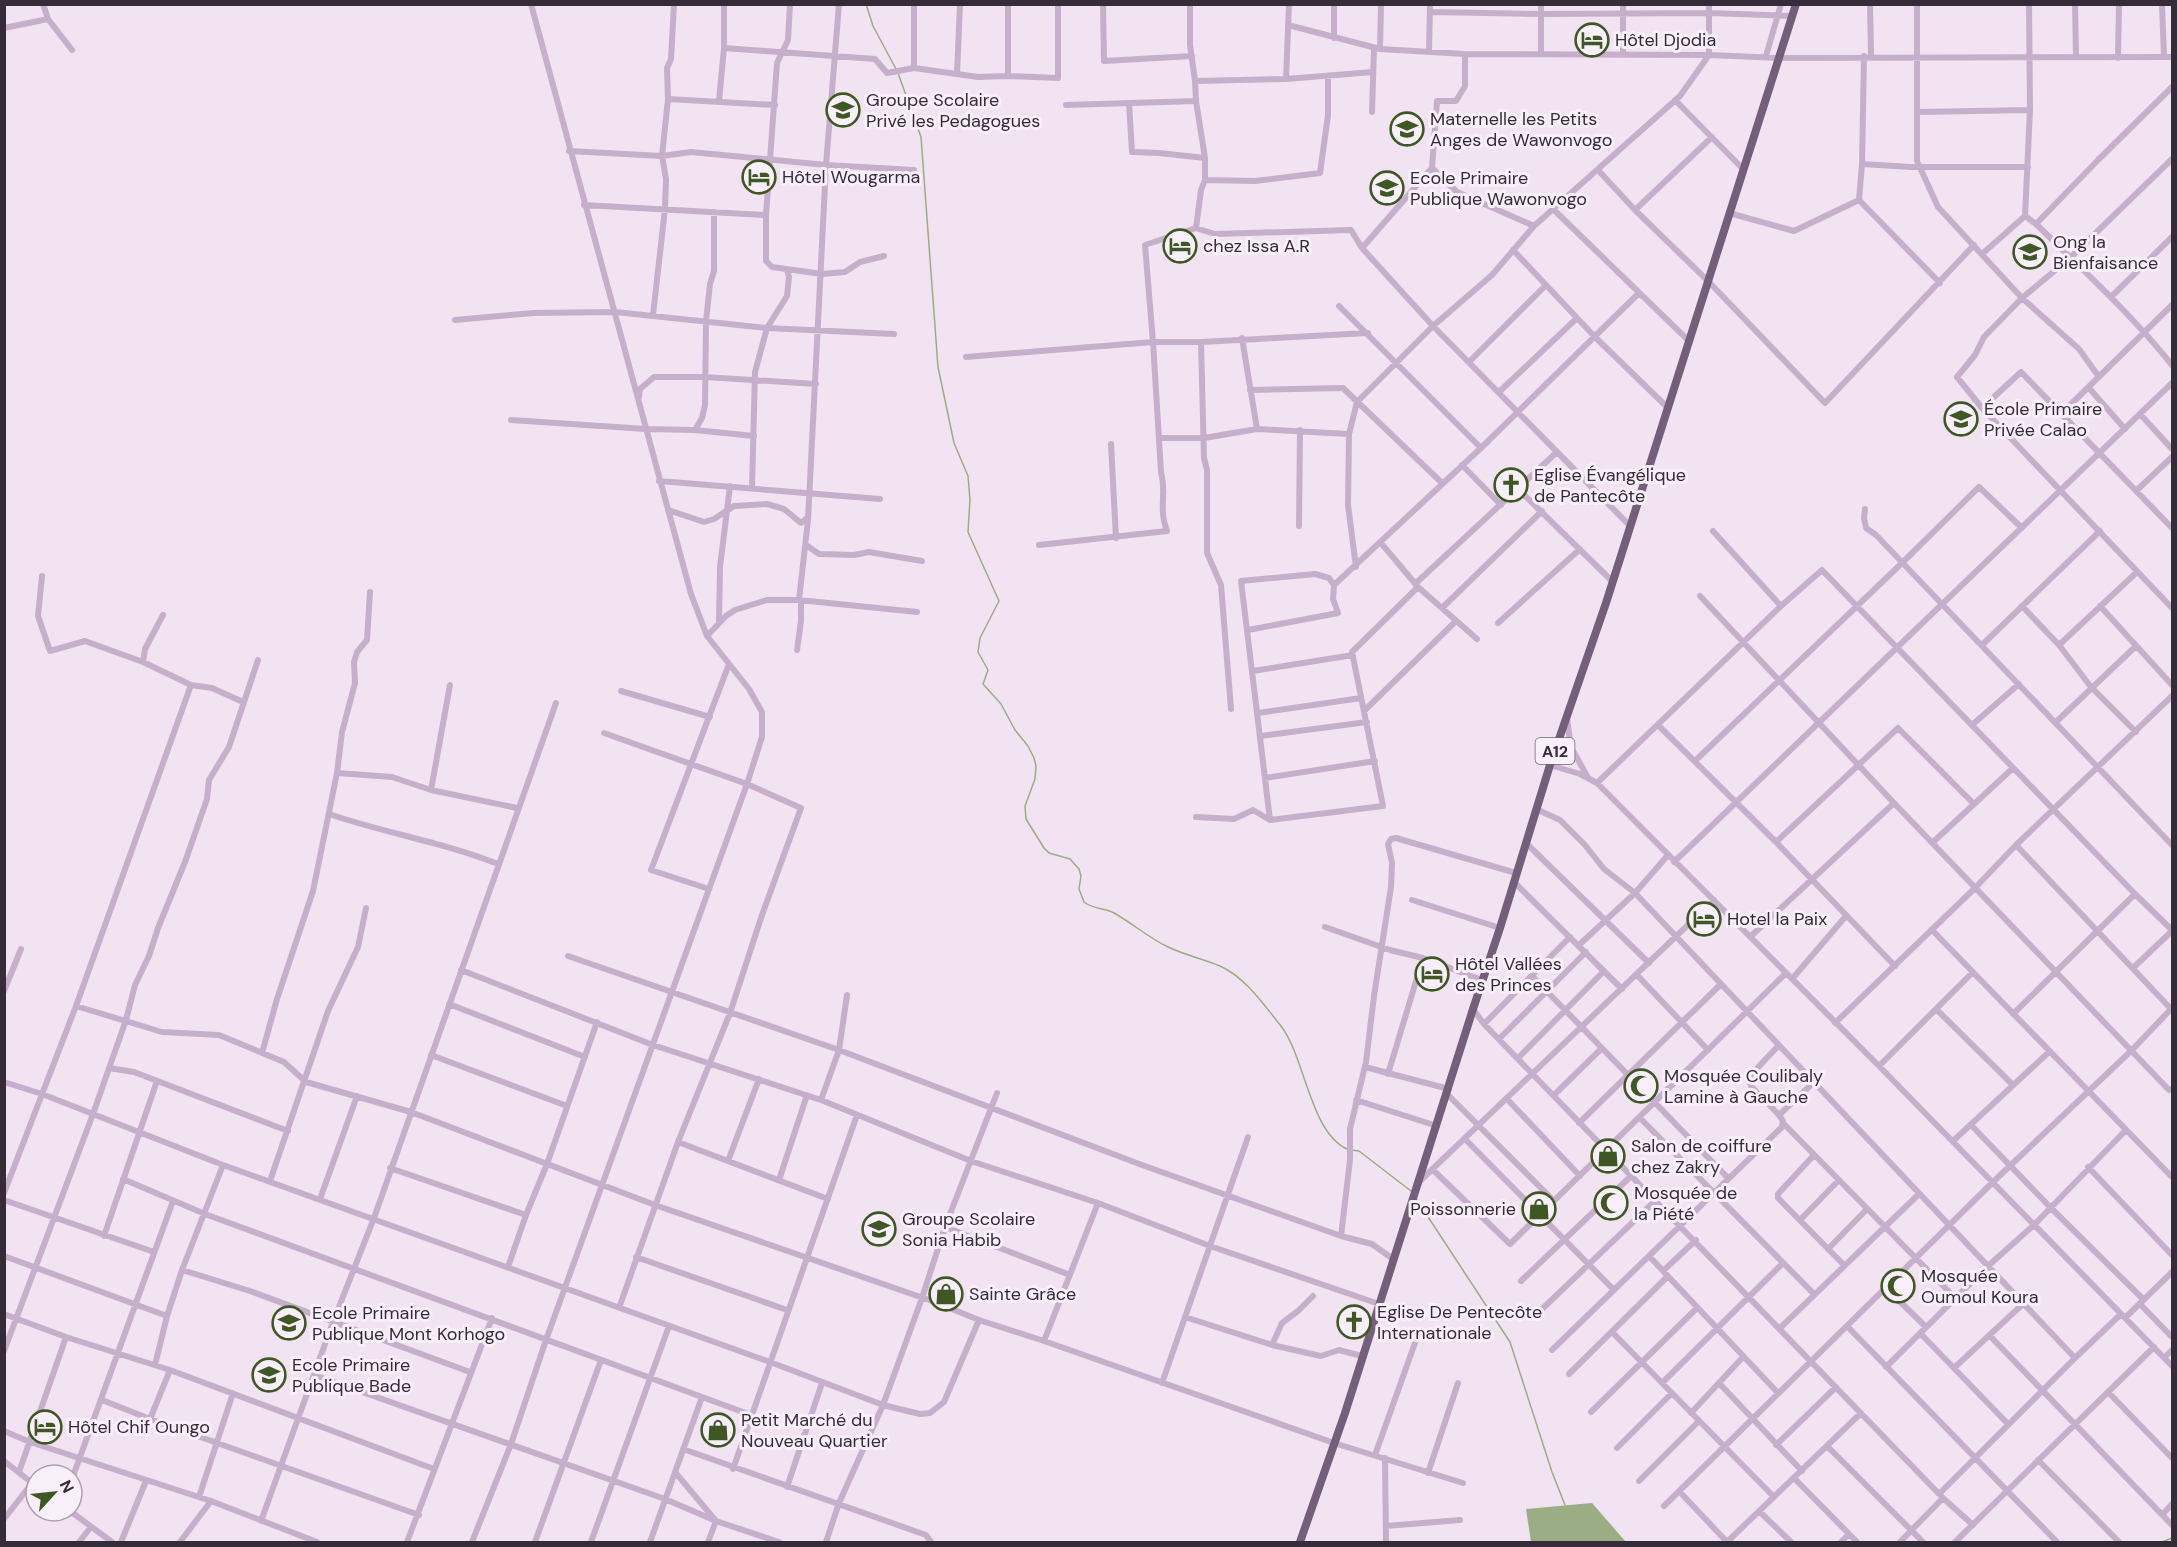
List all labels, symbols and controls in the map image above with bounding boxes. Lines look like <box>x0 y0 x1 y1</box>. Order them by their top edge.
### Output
hotel icon: Hôtel Djodia <box>1574 22 1610 58</box>
place label: Hôtel Djodia <box>1615 28 1716 52</box>
place label: Groupe Scolaire Privé les Pedagogues <box>866 88 1040 133</box>
school or university icon: Groupe Scolaire Privé les Pedagogues <box>825 92 861 128</box>
place label: Maternelle les Petits Anges de Wawonvogo <box>1430 107 1612 152</box>
school or university icon: Maternelle les Petits Anges de Wawonvogo <box>1389 111 1425 147</box>
hotel icon: Hôtel Wougarma <box>741 159 777 195</box>
place label: Hôtel Wougarma <box>782 165 920 189</box>
place label: Ecole Primaire Publique Wawonvogo <box>1410 166 1587 211</box>
school or university icon: Ecole Primaire Publique Wawonvogo <box>1369 170 1405 206</box>
hotel icon: chez Issa A.R <box>1162 228 1198 264</box>
place label: Ong la Bienfaisance <box>2053 230 2158 275</box>
place label: chez Issa A.R <box>1203 234 1310 258</box>
school or university icon: Ong la Bienfaisance <box>2012 234 2048 270</box>
place label: École Primaire Privée Calao <box>1984 397 2102 442</box>
school or university icon: École Primaire Privée Calao <box>1943 401 1979 437</box>
place label: Eglise Évangélique de Pantecôte <box>1534 463 1686 508</box>
church icon: Eglise Évangélique de Pantecôte <box>1493 467 1529 503</box>
road number: A12 <box>1536 738 1574 764</box>
hotel icon: Hotel la Paix <box>1686 901 1722 937</box>
place label: Hotel la Paix <box>1727 907 1827 931</box>
place label: Hôtel Vallées des Princes <box>1455 952 1562 997</box>
hotel icon: Hôtel Vallées des Princes <box>1414 956 1450 992</box>
place label: Mosquée Coulibaly Lamine à Gauche <box>1664 1064 1823 1109</box>
mosque icon: Mosquée Coulibaly Lamine à Gauche <box>1623 1068 1659 1104</box>
place label: Salon de coiffure chez Zakry <box>1631 1134 1772 1179</box>
shop icon: Salon de coiffure chez Zakry <box>1590 1138 1626 1174</box>
place label: Mosquée de la Piété <box>1634 1181 1737 1226</box>
mosque icon: Mosquée de la Piété <box>1593 1185 1629 1221</box>
shop icon: Poissonnerie <box>1521 1191 1557 1227</box>
place label: Poissonnerie <box>1410 1197 1516 1221</box>
place label: Groupe Scolaire Sonia Habib <box>902 1207 1035 1252</box>
school or university icon: Groupe Scolaire Sonia Habib <box>861 1211 897 1247</box>
place label: Mosquée Oumoul Koura <box>1921 1264 2038 1309</box>
mosque icon: Mosquée Oumoul Koura <box>1880 1268 1916 1304</box>
shop icon: Sainte Grâce <box>928 1276 964 1312</box>
place label: Sainte Grâce <box>969 1282 1076 1306</box>
place label: Eglise De Pentecôte Internationale <box>1377 1300 1542 1345</box>
place label: Ecole Primaire Publique Mont Korhogo <box>312 1301 505 1346</box>
church icon: Eglise De Pentecôte Internationale <box>1336 1304 1372 1340</box>
school or university icon: Ecole Primaire Publique Mont Korhogo <box>271 1305 307 1341</box>
place label: Ecole Primaire Publique Bade <box>292 1353 411 1398</box>
school or university icon: Ecole Primaire Publique Bade <box>251 1357 287 1393</box>
place label: Petit Marché du Nouveau Quartier <box>741 1408 888 1453</box>
hotel icon: Hôtel Chif Oungo <box>27 1409 63 1445</box>
shop icon: Petit Marché du Nouveau Quartier <box>700 1412 736 1448</box>
place label: Hôtel Chif Oungo <box>68 1415 210 1439</box>
north arrow <box>24 1463 84 1523</box>
text: N <box>55 1476 79 1496</box>

